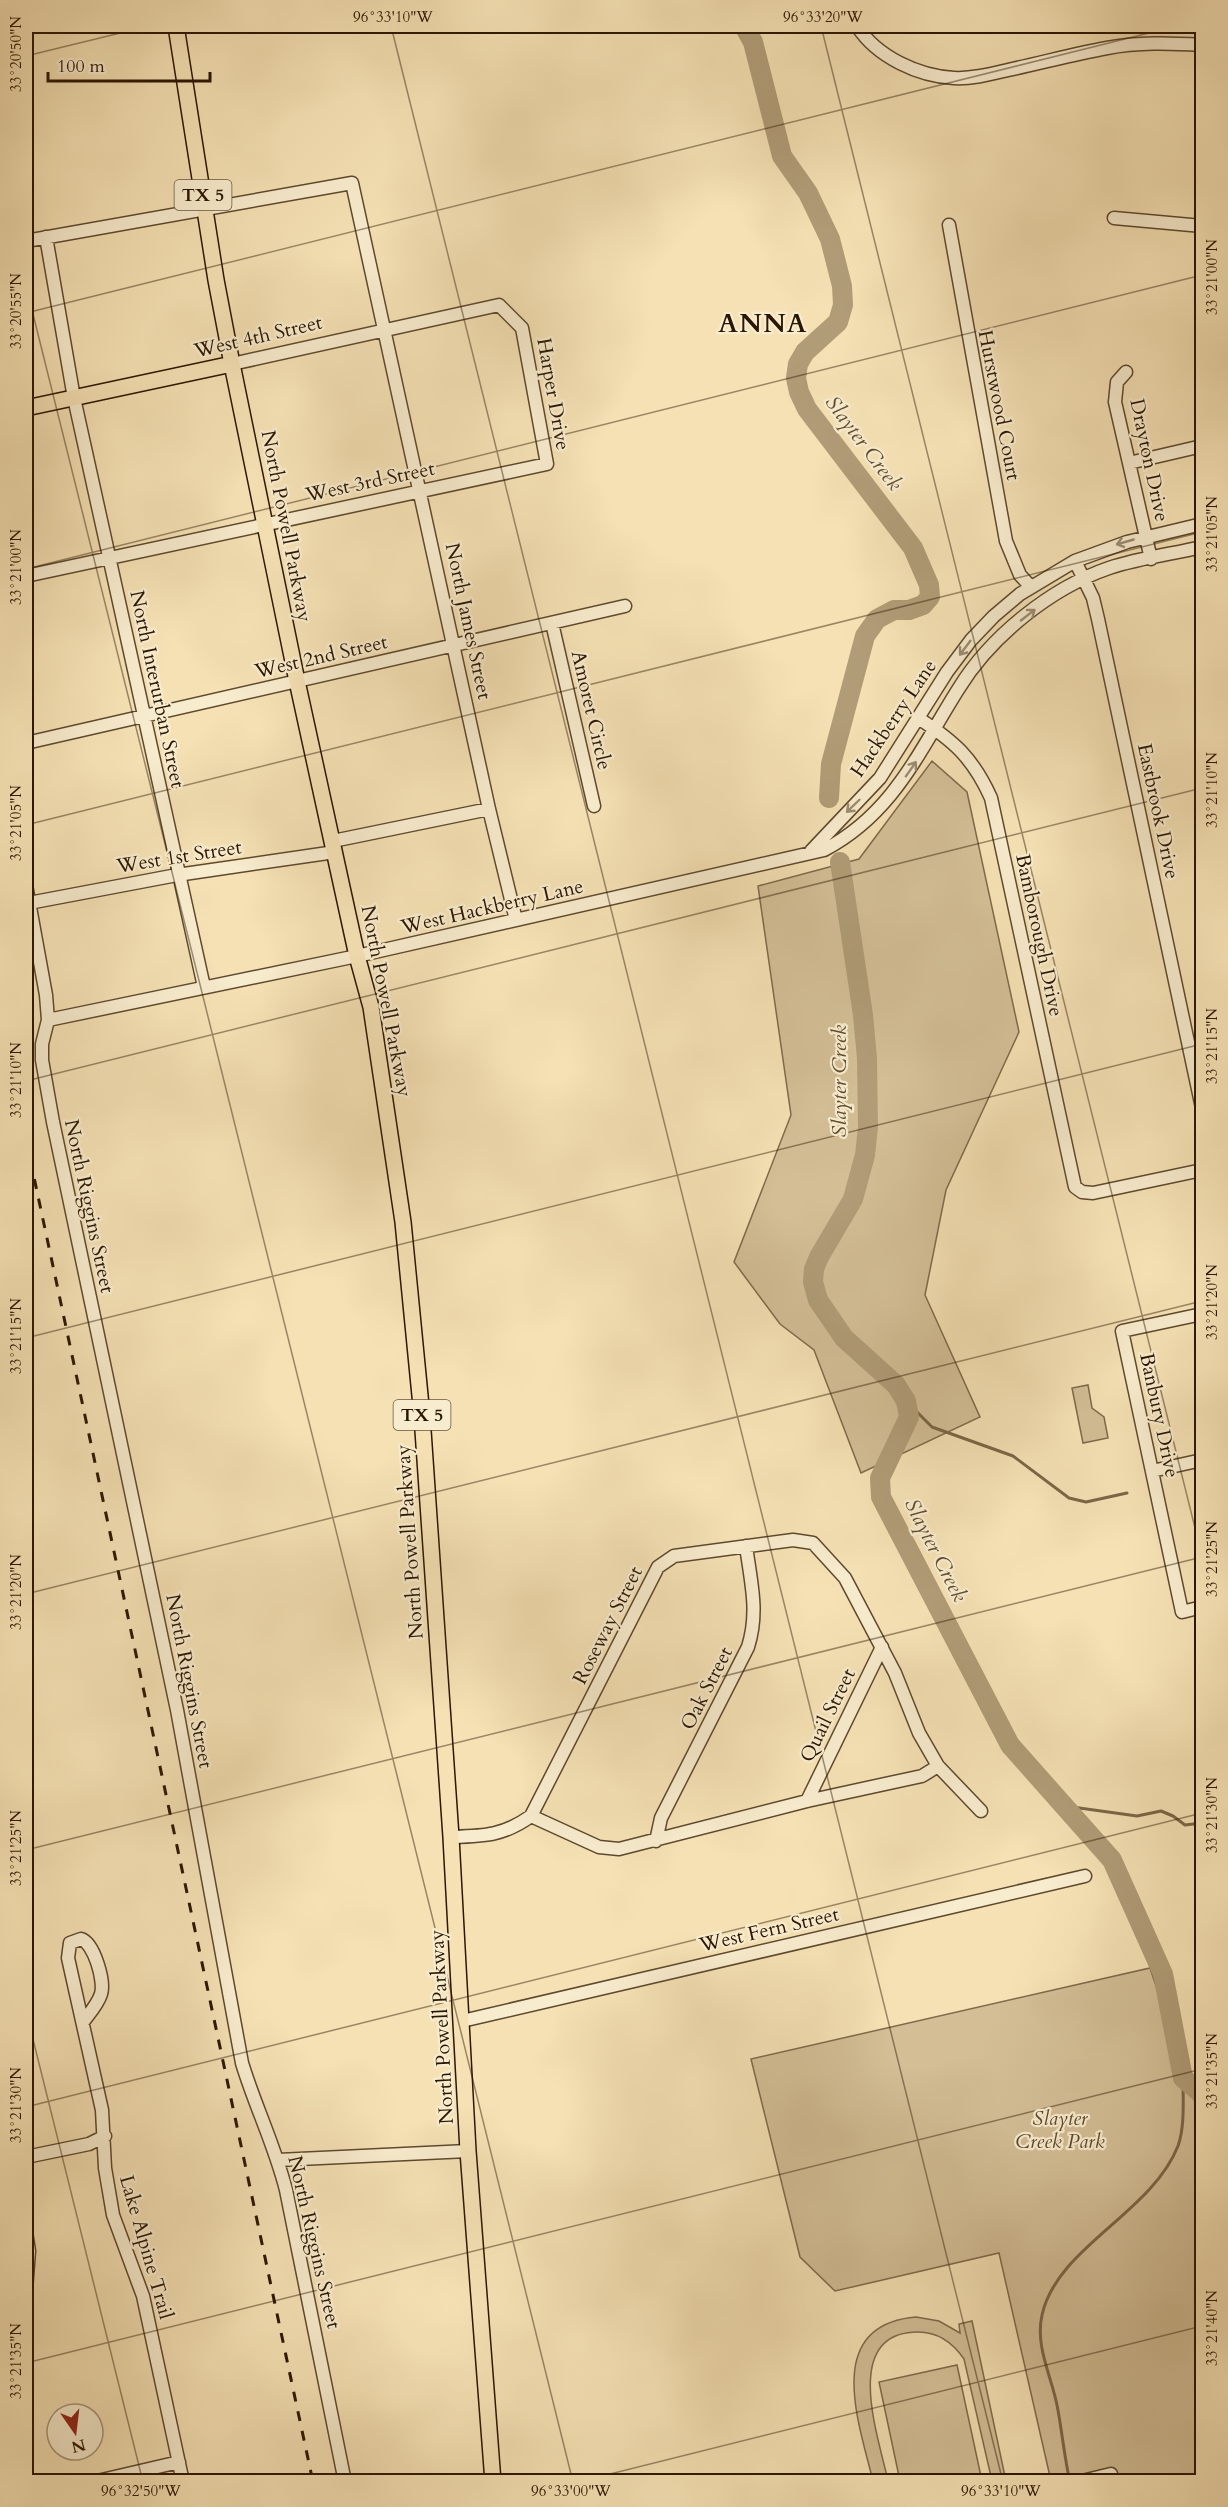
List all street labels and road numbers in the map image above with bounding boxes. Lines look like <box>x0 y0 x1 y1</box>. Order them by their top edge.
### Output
road number: TX 5 <box>174 180 232 210</box>
street label: West 4th Street <box>190 308 325 365</box>
street label: Hurstwood Court <box>972 328 1027 483</box>
street label: Harper Drive <box>530 336 577 452</box>
street label: Drayton Drive <box>1123 396 1176 524</box>
street label: North Powell Parkway <box>255 428 318 625</box>
street label: West 3rd Street <box>302 455 438 509</box>
street label: North James Street <box>439 540 498 703</box>
street label: North Interurban Street <box>123 588 192 791</box>
street label: West 2nd Street <box>251 628 391 685</box>
street label: Amoret Circle <box>565 648 618 772</box>
street label: Hackberry Lane <box>844 654 943 783</box>
street label: Eastbrook Drive <box>1131 741 1186 881</box>
street label: West 1st Street <box>114 833 244 880</box>
street label: Bamborough Drive <box>1009 851 1070 1019</box>
street label: West Hackberry Lane <box>397 872 586 941</box>
street label: North Powell Parkway <box>355 903 418 1100</box>
street label: North Riggins Street <box>58 1117 121 1296</box>
street label: Banbury Drive <box>1133 1350 1186 1480</box>
road number: TX 5 <box>394 1400 450 1430</box>
street label: North Powell Parkway <box>389 1443 430 1640</box>
street label: Roseway Street <box>566 1561 649 1689</box>
street label: North Riggins Street <box>159 1592 220 1771</box>
street label: Oak Street <box>674 1641 739 1735</box>
street label: Quail Street <box>793 1663 862 1767</box>
street label: West Fern Street <box>696 1900 842 1959</box>
street label: North Powell Parkway <box>423 1929 460 2125</box>
street label: North Riggins Street <box>281 2153 348 2332</box>
street label: Lake Alpine Trail <box>113 2172 180 2322</box>

